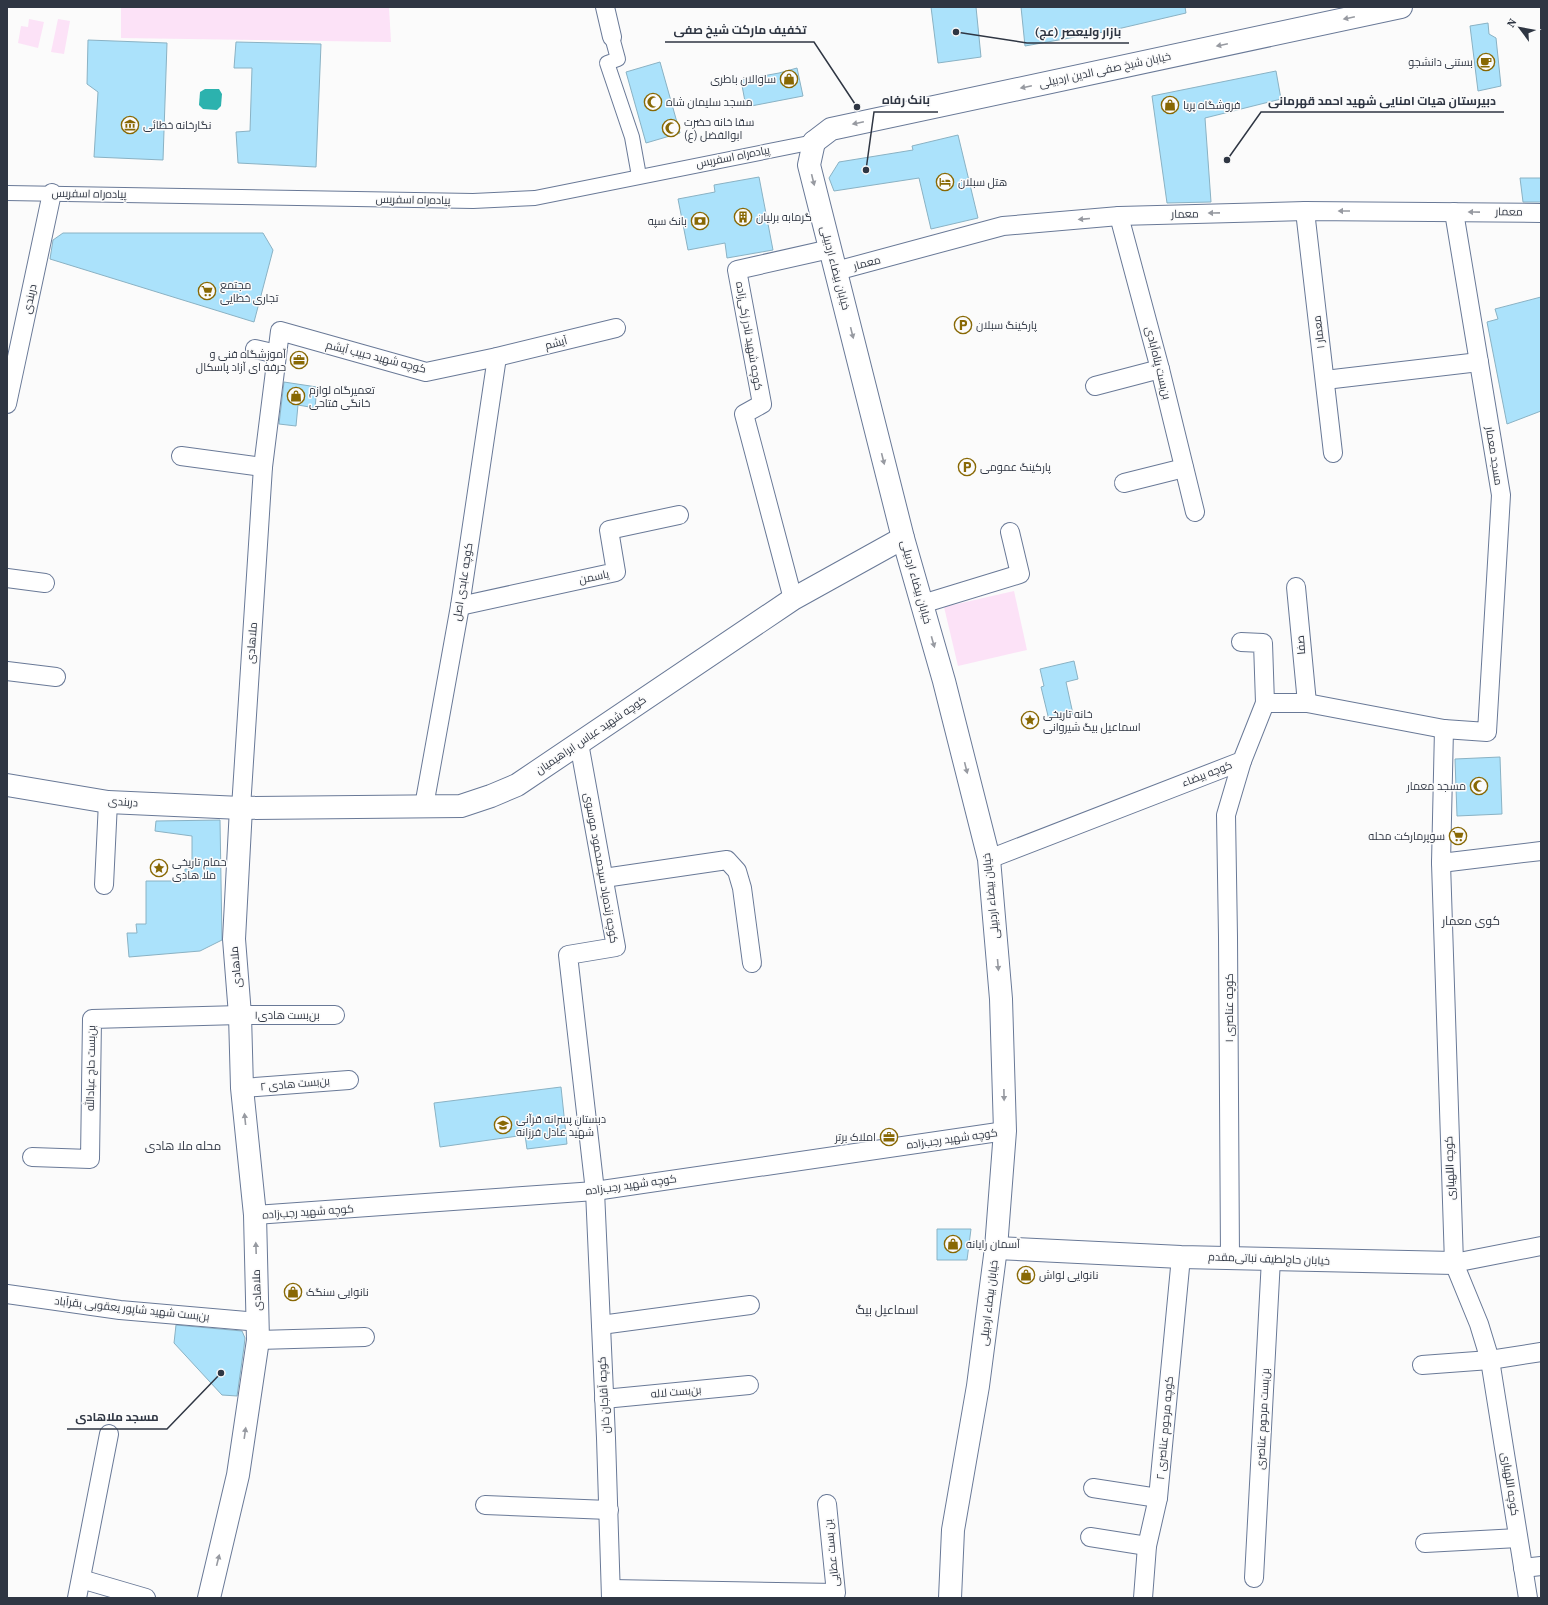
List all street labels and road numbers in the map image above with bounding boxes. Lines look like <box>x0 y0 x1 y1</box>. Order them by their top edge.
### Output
street label: خیابان شیخ صفی الدین اردبیلی <box>1038 49 1172 91</box>
street label: پیاده‌راه اسفریس <box>695 142 771 172</box>
street label: پیاده‌راه اسفریس <box>51 186 127 202</box>
street label: پیاده‌راه اسفریس <box>375 192 451 208</box>
street label: معمار <box>1494 204 1523 220</box>
street label: معمار <box>1170 206 1199 222</box>
street label: خیابان بیضاء اردبیلی <box>817 224 853 312</box>
street label: معمار <box>851 252 882 274</box>
street label: کوچه شهید نادر زکی‌زاده <box>732 280 766 392</box>
street label: دربندی <box>20 283 40 315</box>
street label: معمار ۱ <box>1310 314 1328 350</box>
street label: بن‌بست پناه‌آبادی <box>1142 325 1174 401</box>
street label: آیشم <box>543 333 569 353</box>
street label: کوچه شهید حبیب آیشم <box>324 337 428 377</box>
street label: مسجد معمار <box>1482 425 1506 486</box>
street label: خیابان بیضاء اردبیلی <box>897 538 935 626</box>
street label: کوچه عابدی اصل <box>449 542 477 622</box>
street label: یاسمن <box>578 566 610 587</box>
street label: ملاهادی <box>243 622 261 664</box>
street label: صفا <box>1293 635 1309 655</box>
street label: کوچه شهید عباس ابراهیمیان <box>533 692 649 778</box>
street label: کوچه بیضاء <box>1180 757 1235 791</box>
street label: کوچه زنده‌یاد سیدمحمود موسوی <box>580 791 622 945</box>
street label: دربندی <box>107 793 139 811</box>
street label: خیابان بیضاء اردبیلی <box>979 852 1003 940</box>
street label: ملاهادی <box>227 946 245 988</box>
street label: کوچه عناصری ۱ <box>1222 973 1237 1043</box>
street label: بن‌بست هادی۱ <box>254 1008 320 1023</box>
street label: بن‌بست حاج عبادالله <box>82 1025 99 1111</box>
street label: بن‌بست هادی ۲ <box>259 1073 331 1095</box>
street label: کوچه شهید رجب‌زاده <box>905 1125 999 1153</box>
street label: کوچه اللهیاری <box>1441 1136 1459 1200</box>
street label: کوچه شهید رجب‌زاده <box>584 1171 678 1199</box>
street label: کوچه شهید رجب‌زاده <box>262 1201 354 1223</box>
street label: خیابان حاج‌لطیف نباتی‌مقدم <box>1208 1249 1330 1269</box>
street label: خیابان بیضاء اردبیلی <box>976 1259 1002 1347</box>
street label: ملاهادی <box>249 1269 265 1311</box>
street label: بن‌بست شهید شاپور یعقوبی بقرآباد <box>54 1293 210 1325</box>
street label: کوچه آقاجان خان <box>594 1356 614 1434</box>
street label: بن‌بست مرحوم عناصری <box>1253 1368 1273 1470</box>
street label: کوچه مرحوم عناصری ۲ <box>1153 1376 1177 1480</box>
street label: بن‌بست لاله <box>650 1382 702 1402</box>
street label: کوچه اللهیاری <box>1498 1451 1522 1517</box>
street label: بن بست عطایی <box>821 1518 843 1587</box>

